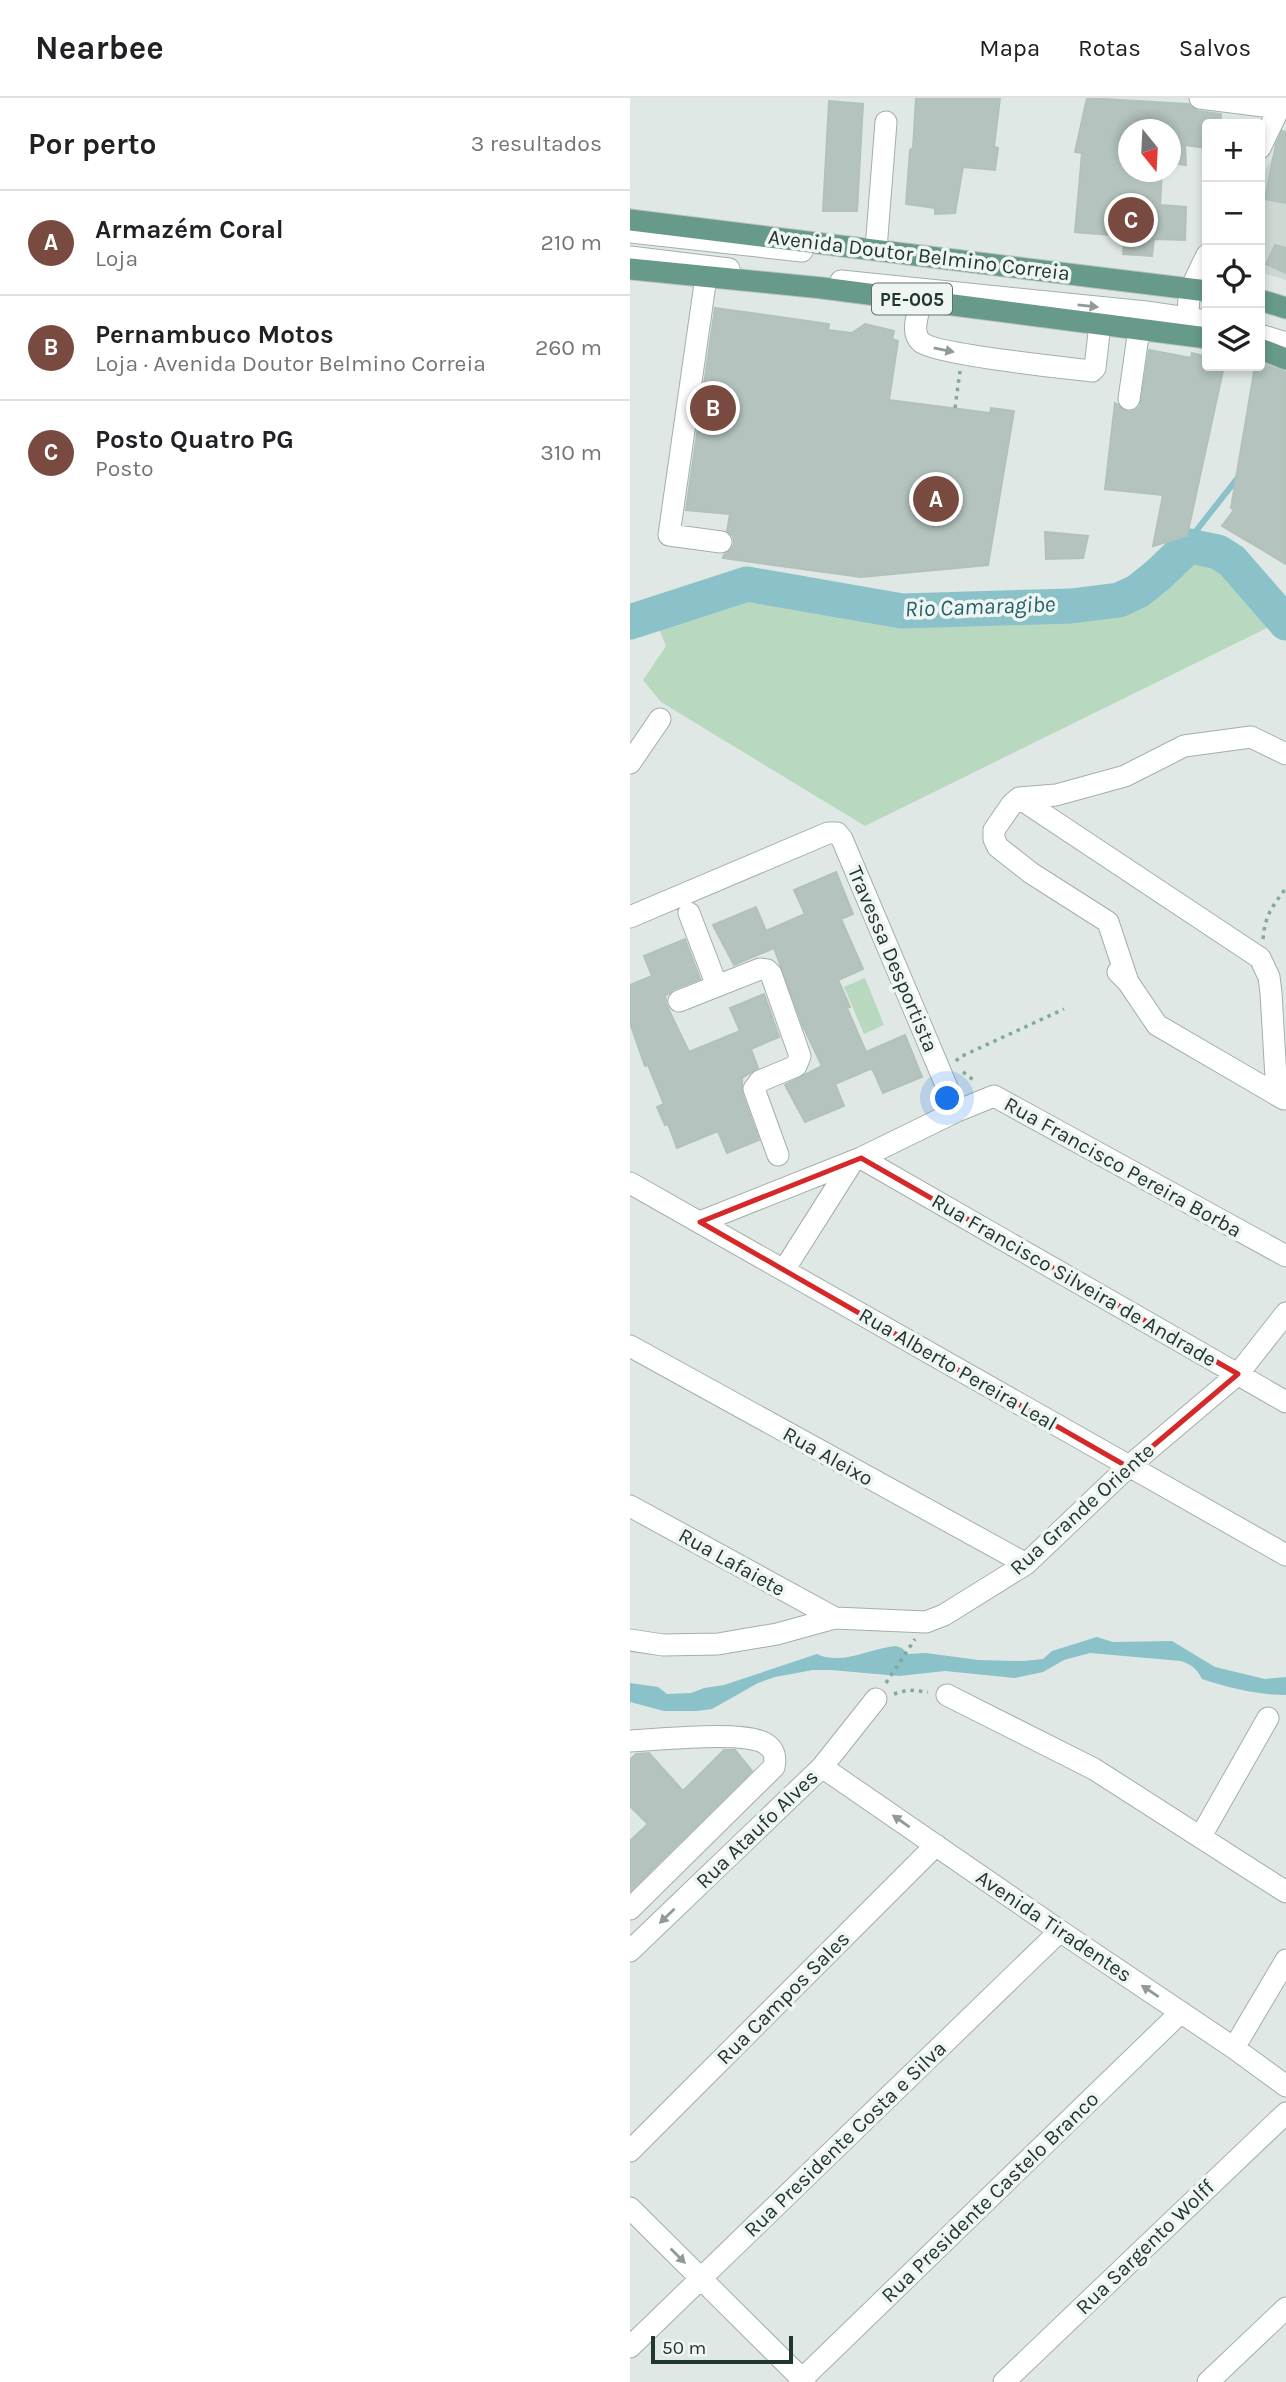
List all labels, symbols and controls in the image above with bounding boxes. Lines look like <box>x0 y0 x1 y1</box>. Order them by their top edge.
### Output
text: Nearbee <box>35 29 164 67</box>
text: Mapa <box>979 34 1040 62</box>
text: Rotas <box>1078 34 1141 62</box>
text: Salvos <box>1179 34 1251 62</box>
north arrow <box>1118 119 1181 182</box>
map controls <box>1202 119 1265 371</box>
button: + <box>1202 119 1265 182</box>
text: Por perto <box>28 126 157 162</box>
text: 3 resultados <box>471 130 602 157</box>
button: − <box>1202 182 1265 245</box>
pin: C <box>1108 194 1154 246</box>
text: Armazém Coral <box>95 214 284 245</box>
street label: Avenida Doutor Belmino Correia <box>767 225 1071 285</box>
text: A <box>44 229 58 256</box>
text: 210 m <box>540 229 602 256</box>
text: Loja <box>95 245 138 272</box>
button: locate <box>1202 245 1265 308</box>
road number: PE-005 <box>872 284 952 314</box>
one-way arrow <box>1077 301 1099 312</box>
button: layers <box>1202 308 1265 371</box>
text: Pernambuco Motos <box>95 319 334 350</box>
text: B <box>44 334 58 361</box>
text: 260 m <box>535 334 602 361</box>
one-way arrow <box>933 344 955 355</box>
text: Loja · Avenida Doutor Belmino Correia <box>95 350 486 377</box>
pin: B <box>690 382 736 434</box>
text: Posto Quatro PG <box>95 424 294 455</box>
text: C <box>44 439 58 466</box>
text: 310 m <box>540 439 602 466</box>
text: Posto <box>95 455 154 482</box>
pin: A <box>913 473 959 525</box>
water label: Rio Camaragibe <box>904 590 1056 623</box>
street label: Travessa Desportista <box>843 862 943 1056</box>
your location <box>930 1081 964 1115</box>
street label: Rua Francisco Pereira Borba <box>1000 1092 1246 1242</box>
street label: Rua Francisco Silveira de Andrade <box>927 1188 1221 1372</box>
street label: Rua Alberto Pereira Leal <box>855 1302 1061 1436</box>
street label: Rua Aleixo <box>779 1421 877 1491</box>
street label: Rua Grande Oriente <box>1005 1438 1159 1580</box>
street label: Rua Lafaiete <box>675 1523 789 1601</box>
street label: Rua Ataufo Alves <box>691 1765 823 1893</box>
one-way arrow <box>892 1814 910 1828</box>
street label: Avenida Tiradentes <box>972 1865 1136 1987</box>
one-way arrow <box>659 1907 676 1923</box>
street label: Rua Campos Sales <box>712 1927 854 2069</box>
one-way arrow <box>1141 1984 1159 1998</box>
street label: Rua Presidente Costa e Silva <box>739 2036 951 2242</box>
street label: Rua Presidente Castelo Branco <box>876 2087 1104 2307</box>
street label: Rua Sargento Wolff <box>1071 2174 1220 2319</box>
one-way arrow <box>669 2248 686 2264</box>
scale bar <box>651 2333 793 2365</box>
text: 50 m <box>662 2337 706 2359</box>

